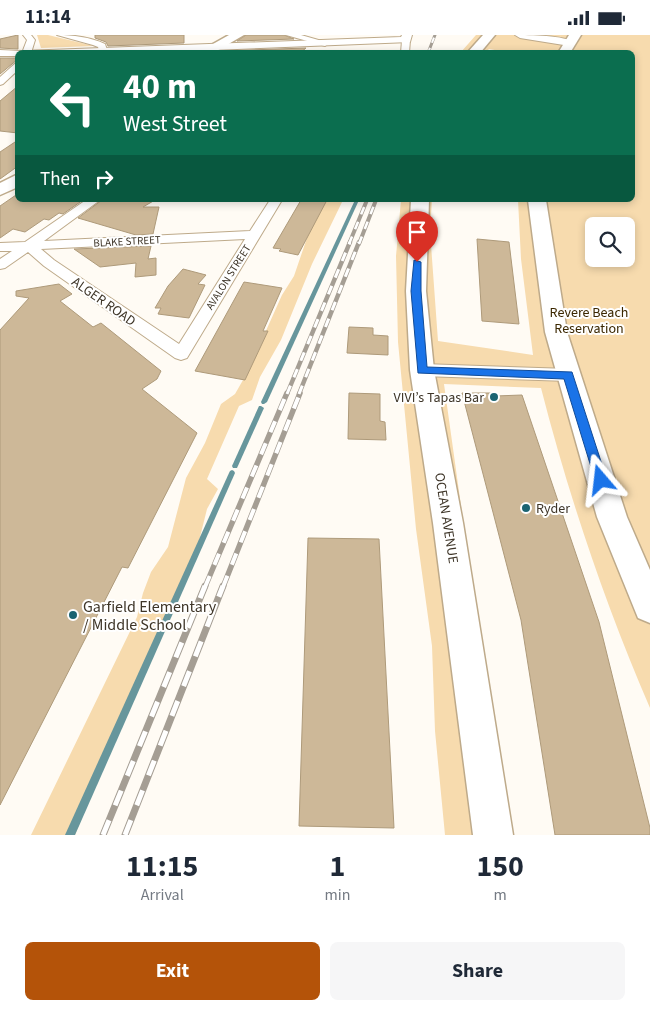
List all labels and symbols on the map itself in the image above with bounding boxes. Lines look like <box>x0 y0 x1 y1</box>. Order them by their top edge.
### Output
pin <box>396 211 438 262</box>
street label: BLAKE STREET <box>93 232 161 251</box>
street label: AVALON STREET <box>202 242 255 313</box>
street label: ALGER ROAD <box>67 272 140 331</box>
park label: Revere Beach Reservation <box>550 303 628 339</box>
place label: VIVI’s Tapas Bar <box>394 388 484 408</box>
marker: VIVI’s Tapas Bar <box>488 391 500 403</box>
position arrow <box>574 453 626 505</box>
street label: OCEAN AVENUE <box>429 471 463 565</box>
place label: Ryder <box>536 499 570 519</box>
marker: Ryder <box>520 502 532 514</box>
place label: Garfield Elementary / Middle School <box>83 596 217 636</box>
marker: Garfield Elementary / Middle School <box>67 609 79 621</box>

